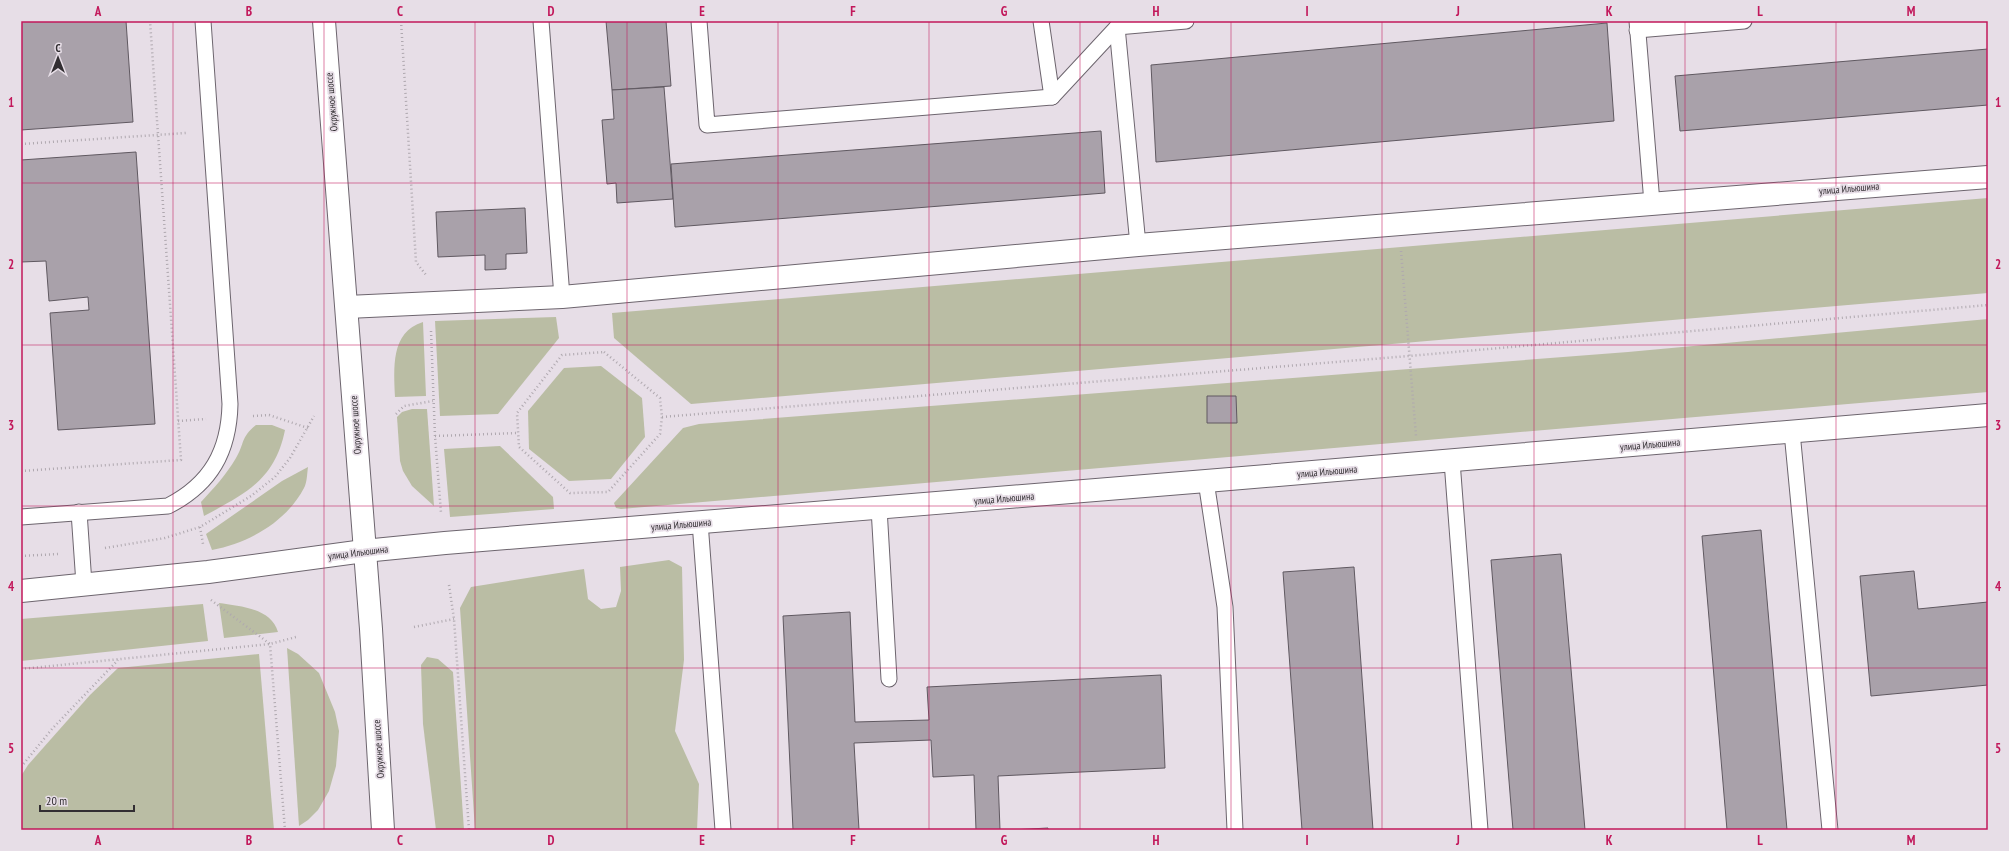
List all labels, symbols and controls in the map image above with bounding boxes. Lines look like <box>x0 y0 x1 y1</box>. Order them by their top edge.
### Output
text: A <box>94 3 102 20</box>
text: B <box>246 3 252 20</box>
text: C <box>397 3 403 20</box>
text: D <box>548 3 555 20</box>
text: E <box>699 3 705 20</box>
text: F <box>850 3 856 20</box>
text: G <box>1001 3 1008 20</box>
text: H <box>1153 3 1160 20</box>
text: I <box>1305 3 1309 20</box>
text: J <box>1455 3 1460 20</box>
text: K <box>1606 3 1613 20</box>
text: L <box>1757 3 1763 20</box>
text: M <box>1907 3 1916 20</box>
north arrow <box>38 38 78 78</box>
text: С <box>55 41 61 55</box>
street label: Окружное шоссе <box>322 72 341 132</box>
text: 1 <box>8 94 14 111</box>
text: 1 <box>1995 94 2001 111</box>
street label: улица Ильюшина <box>1818 179 1880 198</box>
text: 2 <box>8 256 14 273</box>
text: 2 <box>1995 256 2001 273</box>
street label: Окружное шоссе <box>347 395 364 455</box>
text: 3 <box>8 417 14 434</box>
text: 3 <box>1995 417 2001 434</box>
street label: улица Ильюшина <box>1619 435 1681 454</box>
street label: улица Ильюшина <box>1296 462 1358 481</box>
street label: улица Ильюшина <box>973 489 1035 508</box>
street label: улица Ильюшина <box>650 515 712 534</box>
street label: улица Ильюшина <box>327 542 389 563</box>
text: 4 <box>8 578 15 595</box>
text: 4 <box>1995 578 2002 595</box>
street label: Окружное шоссе <box>370 719 387 779</box>
text: 5 <box>8 740 14 757</box>
text: 5 <box>1995 740 2001 757</box>
scale bar <box>40 787 134 813</box>
text: 20 m <box>46 793 67 808</box>
text: A <box>94 832 102 849</box>
text: B <box>246 832 252 849</box>
text: C <box>397 832 403 849</box>
text: D <box>548 832 555 849</box>
text: E <box>699 832 705 849</box>
text: F <box>850 832 856 849</box>
text: G <box>1001 832 1008 849</box>
text: H <box>1153 832 1160 849</box>
text: I <box>1305 832 1309 849</box>
text: J <box>1455 832 1460 849</box>
text: K <box>1606 832 1613 849</box>
text: L <box>1757 832 1763 849</box>
text: M <box>1907 832 1916 849</box>

